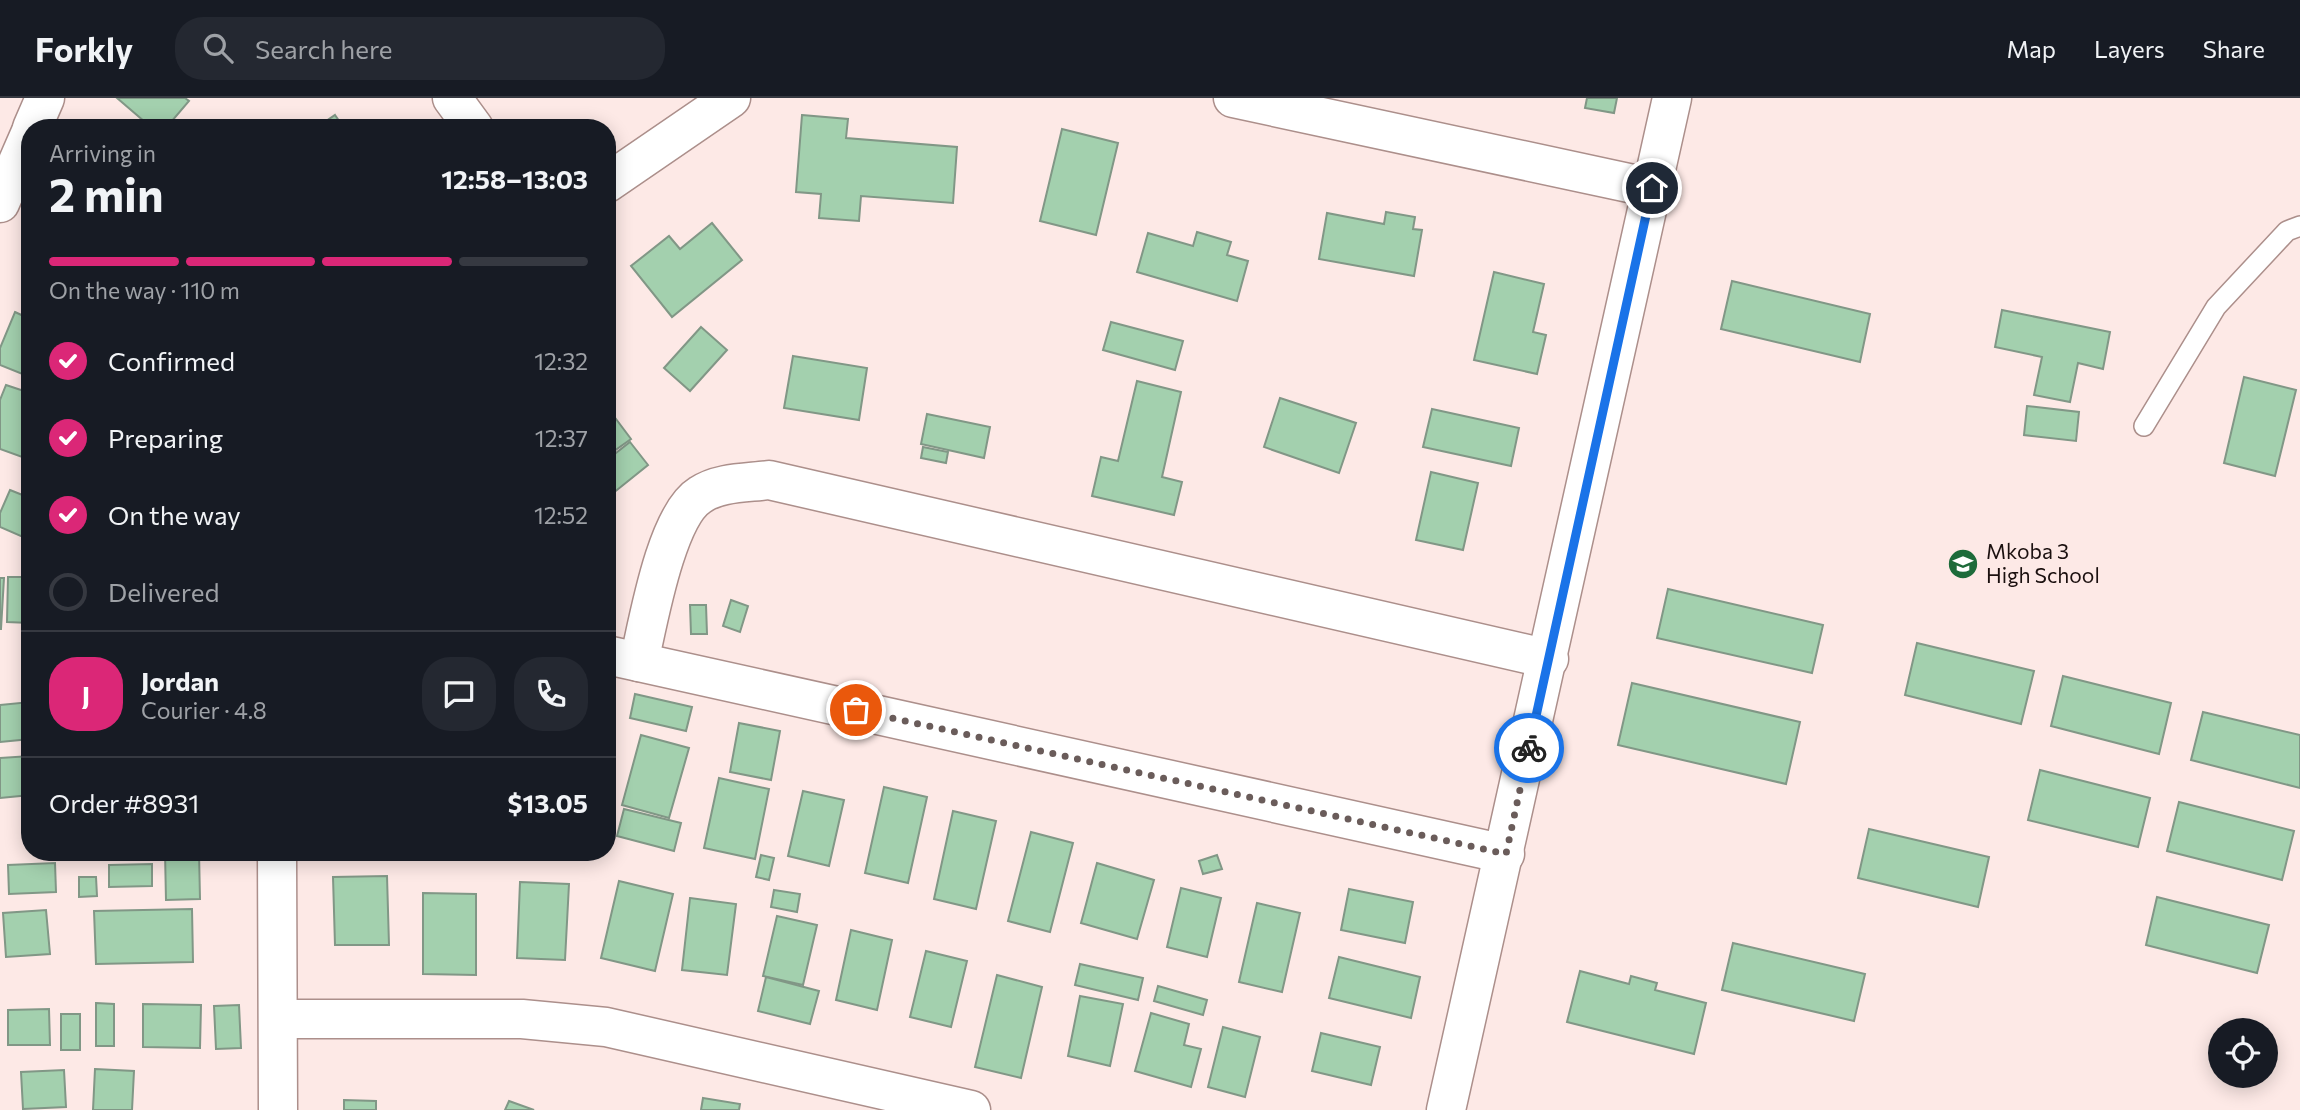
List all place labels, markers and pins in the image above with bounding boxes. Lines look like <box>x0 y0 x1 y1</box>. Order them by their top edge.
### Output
pin <box>1622 158 1682 218</box>
place label: Mkoba 3 High School <box>1986 538 2100 587</box>
school or university icon: Mkoba 3 High School <box>1946 547 1980 581</box>
pin <box>826 680 886 740</box>

